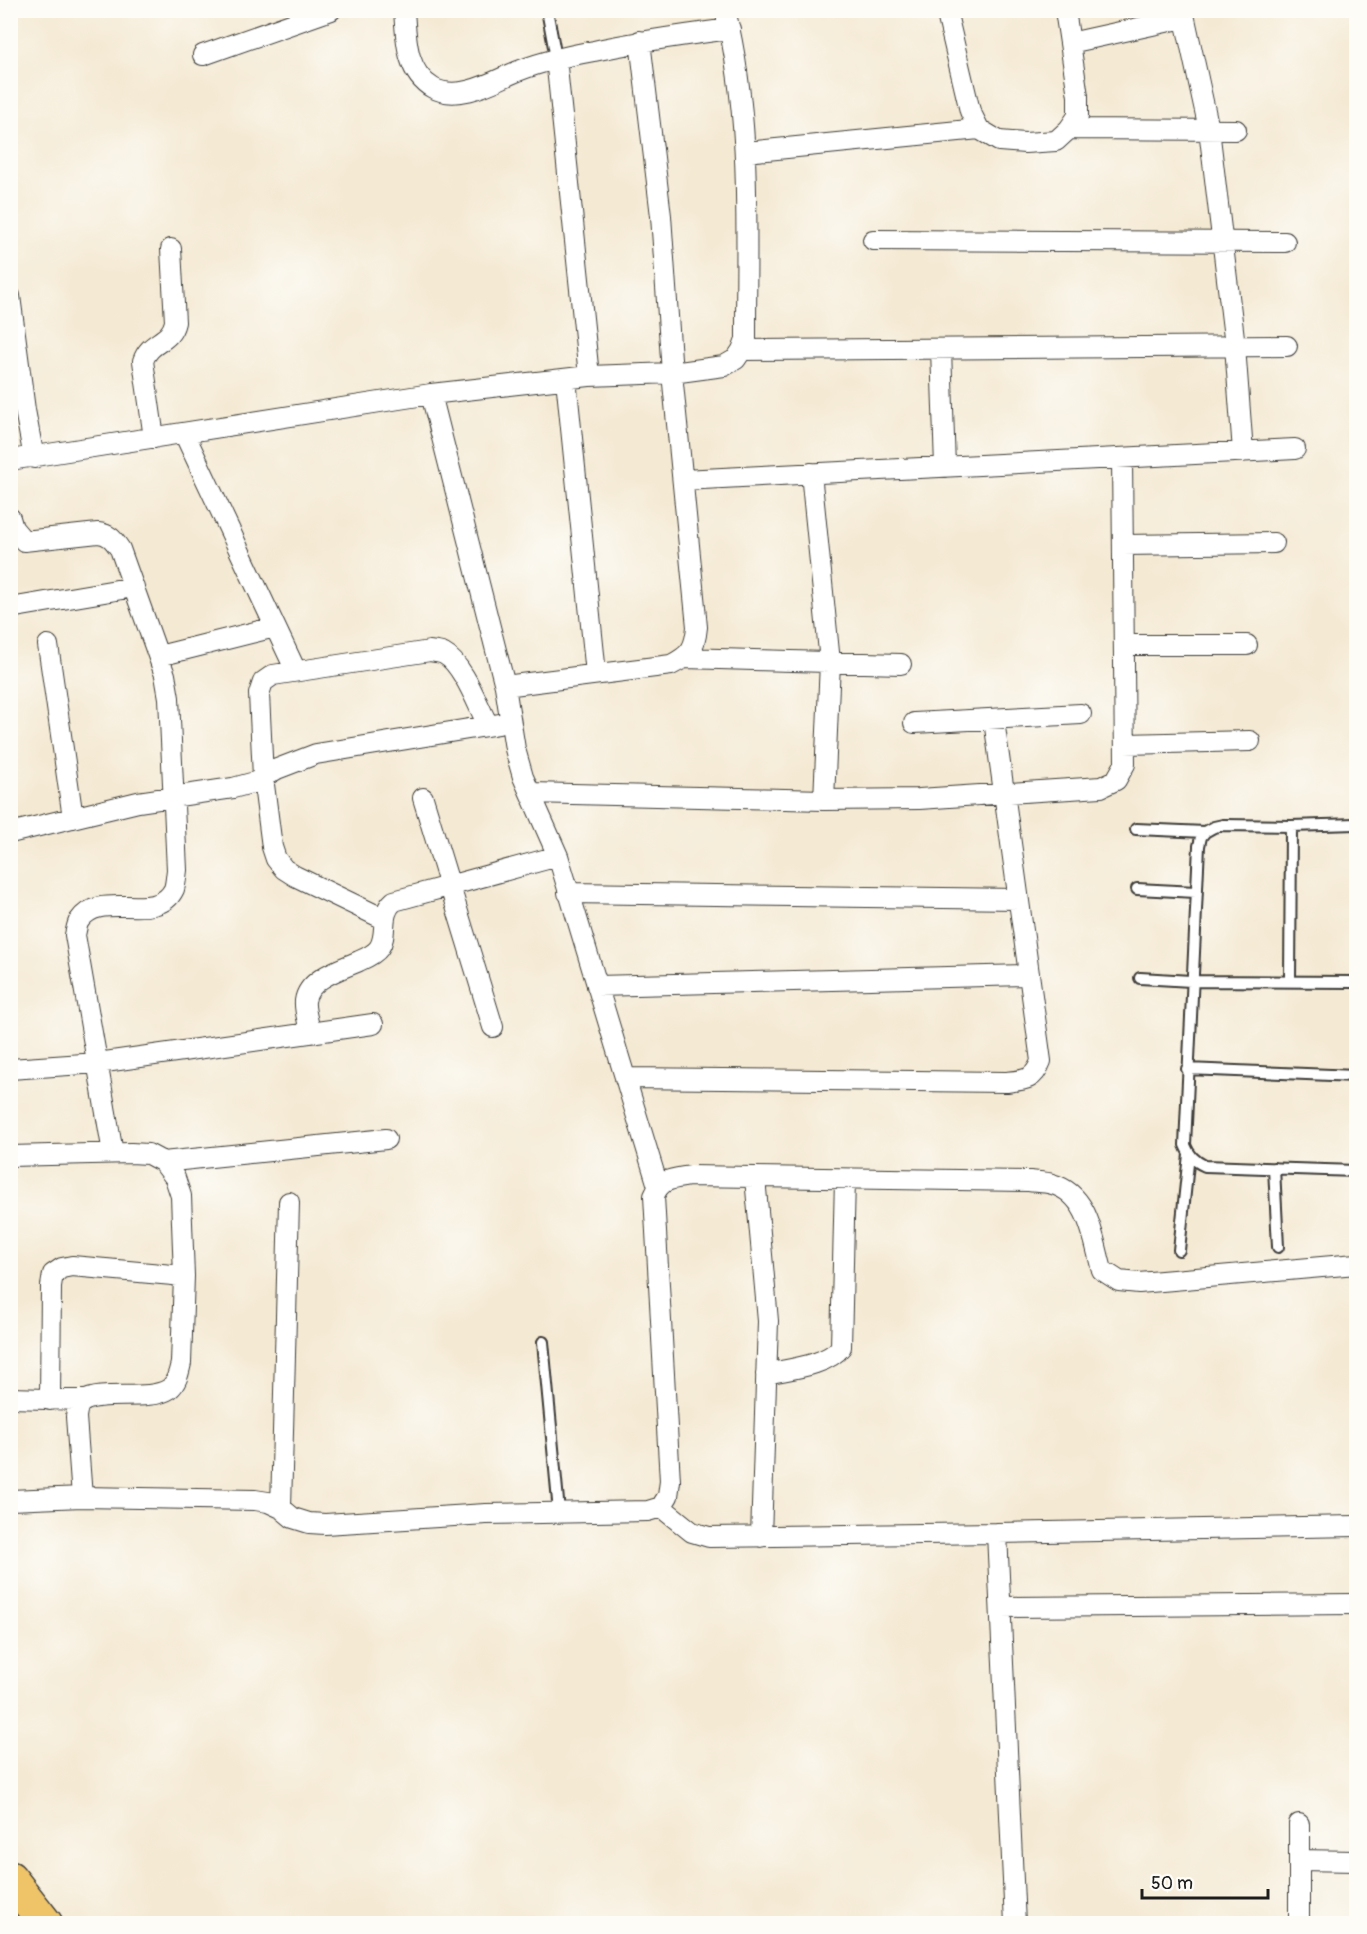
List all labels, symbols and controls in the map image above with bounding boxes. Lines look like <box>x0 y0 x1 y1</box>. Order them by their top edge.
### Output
scale bar <box>1142 1862 1268 1900</box>
text: 50 m <box>1151 1872 1193 1895</box>

